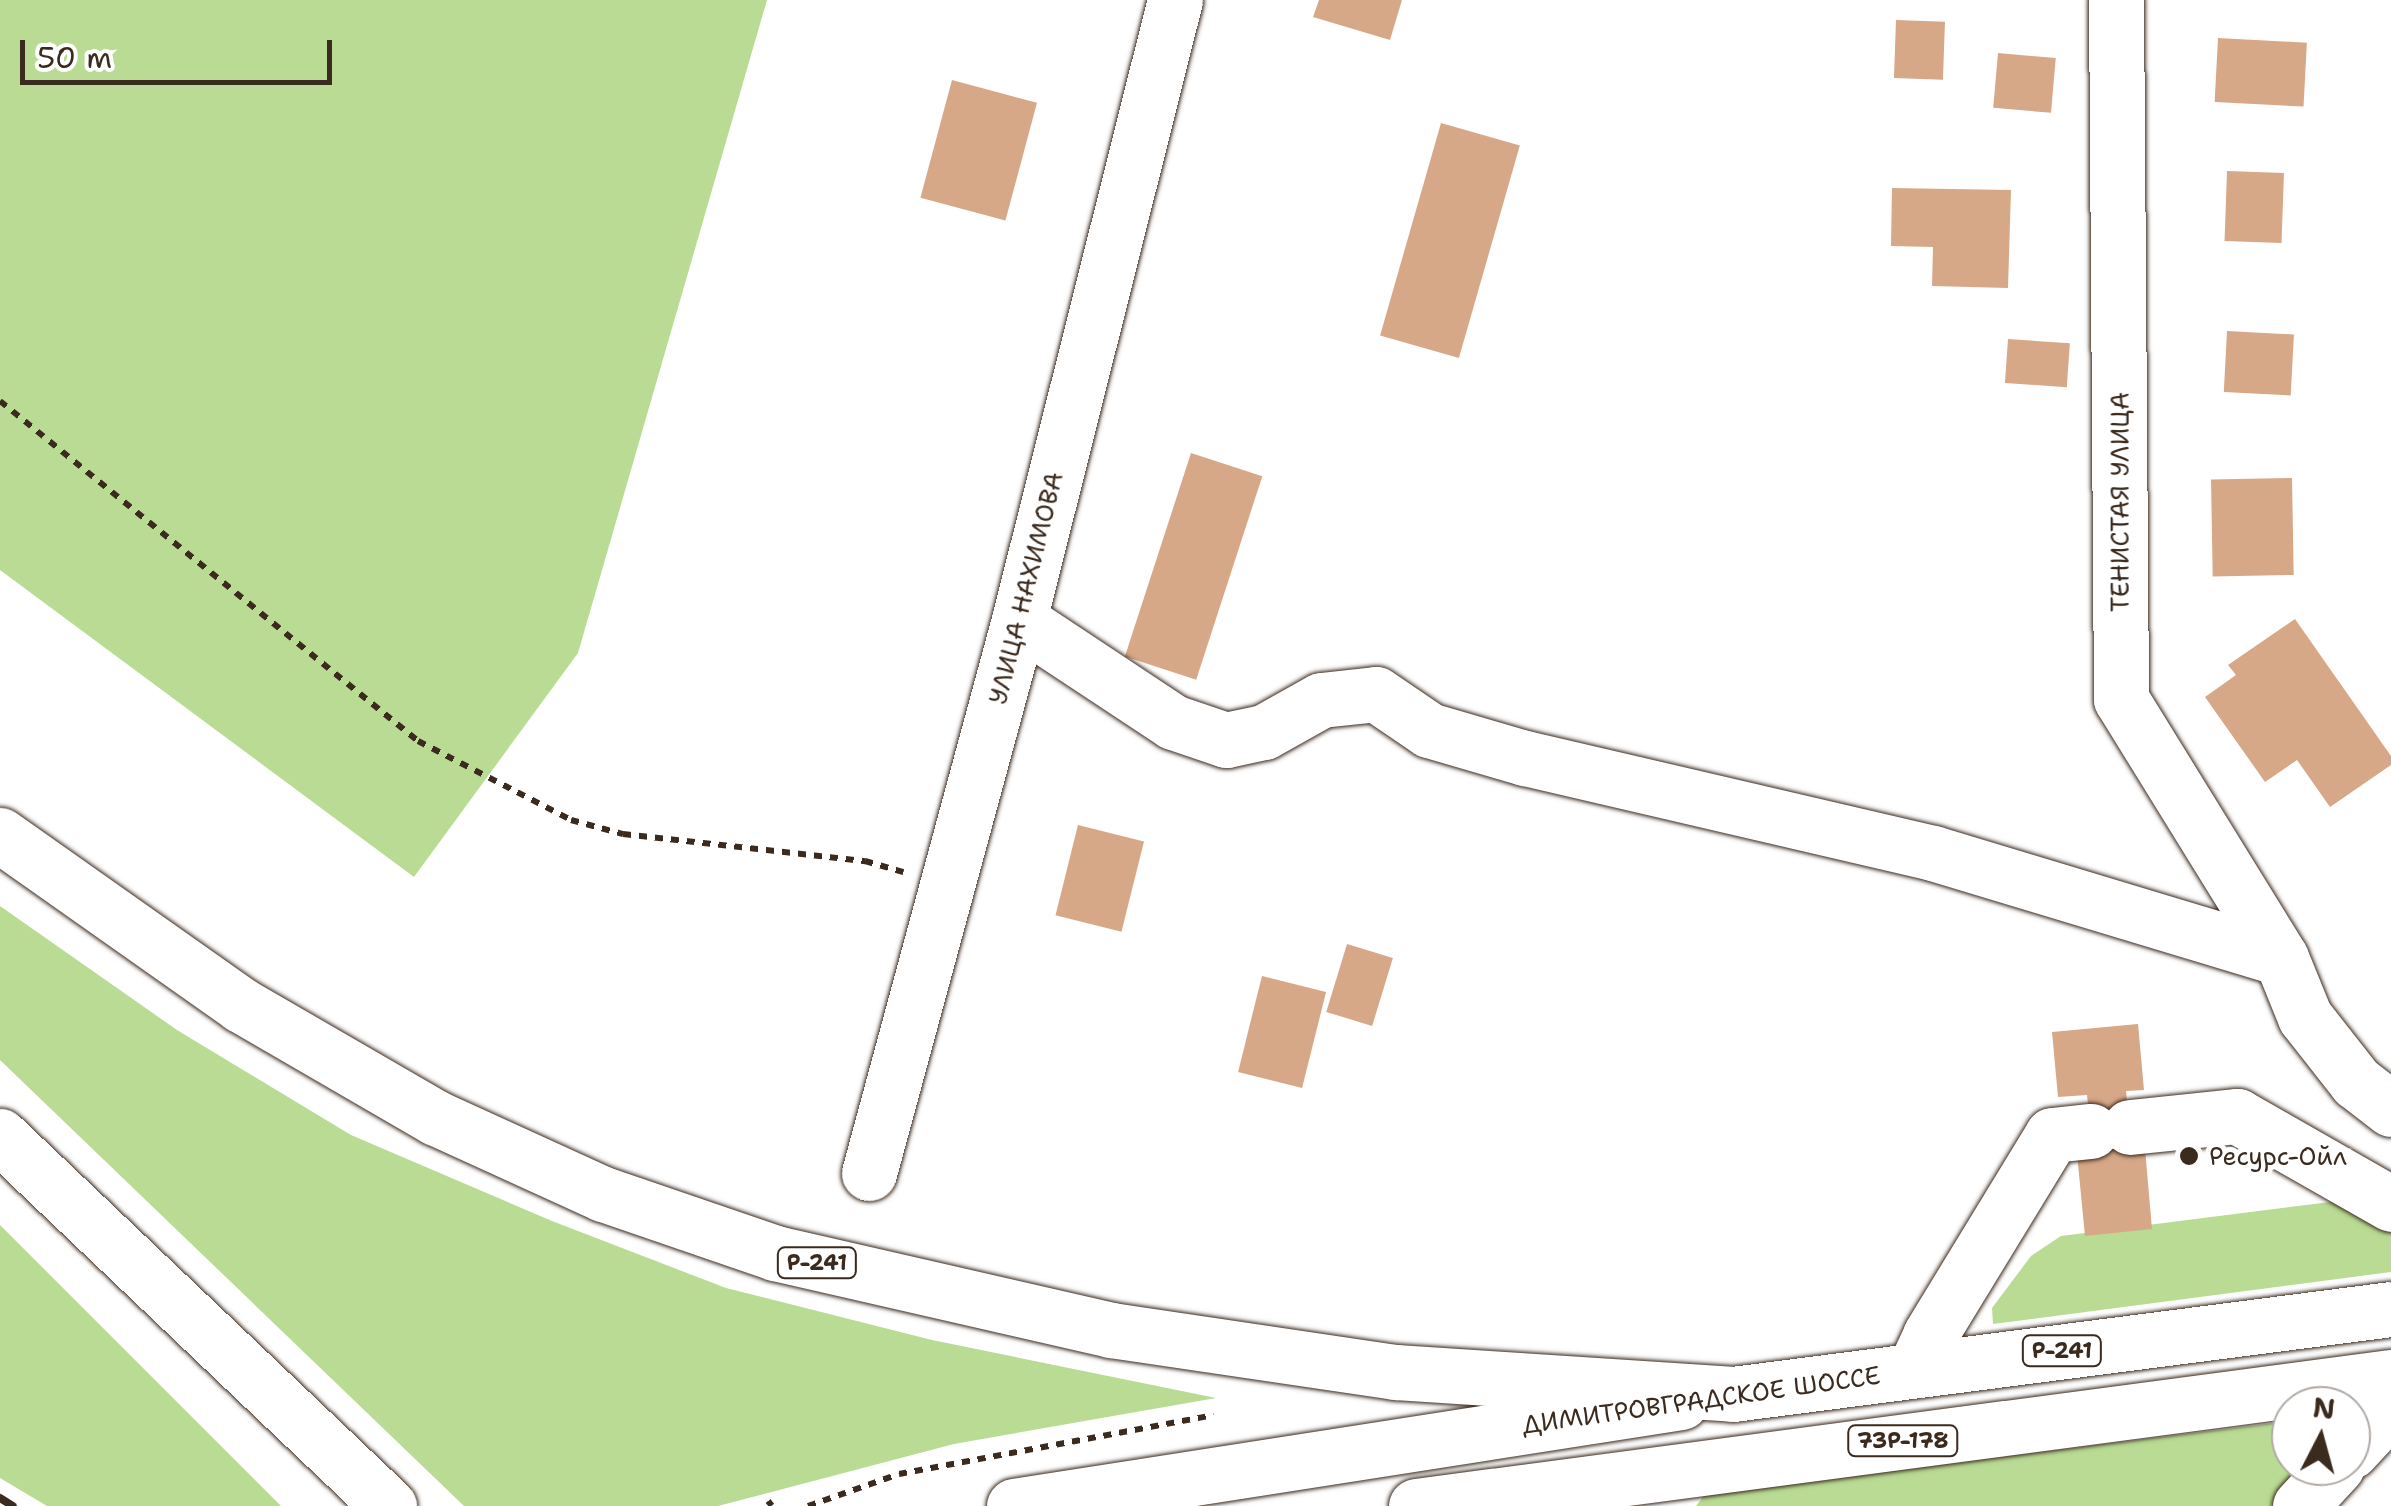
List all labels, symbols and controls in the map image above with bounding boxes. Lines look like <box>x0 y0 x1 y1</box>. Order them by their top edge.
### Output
scale bar <box>25 20 338 82</box>
text: 50 m <box>37 37 112 78</box>
street label: ТЕНИСТАЯ УЛИЦА <box>2105 392 2135 612</box>
street label: УЛИЦА НАХИМОВА <box>983 469 1069 707</box>
place label: Ресурс-Ойл <box>2209 1141 2347 1171</box>
marker: Ресурс-Ойл <box>2178 1145 2200 1167</box>
road number: Р-241 <box>774 1246 860 1280</box>
road number: Р-241 <box>2020 1334 2104 1368</box>
street label: ДИМИТРОВГРАДСКОЕ ШОССЕ <box>1520 1360 1882 1440</box>
north arrow <box>2271 1386 2371 1486</box>
text: N <box>2311 1388 2337 1428</box>
road number: 73Р-178 <box>1846 1424 1960 1458</box>

